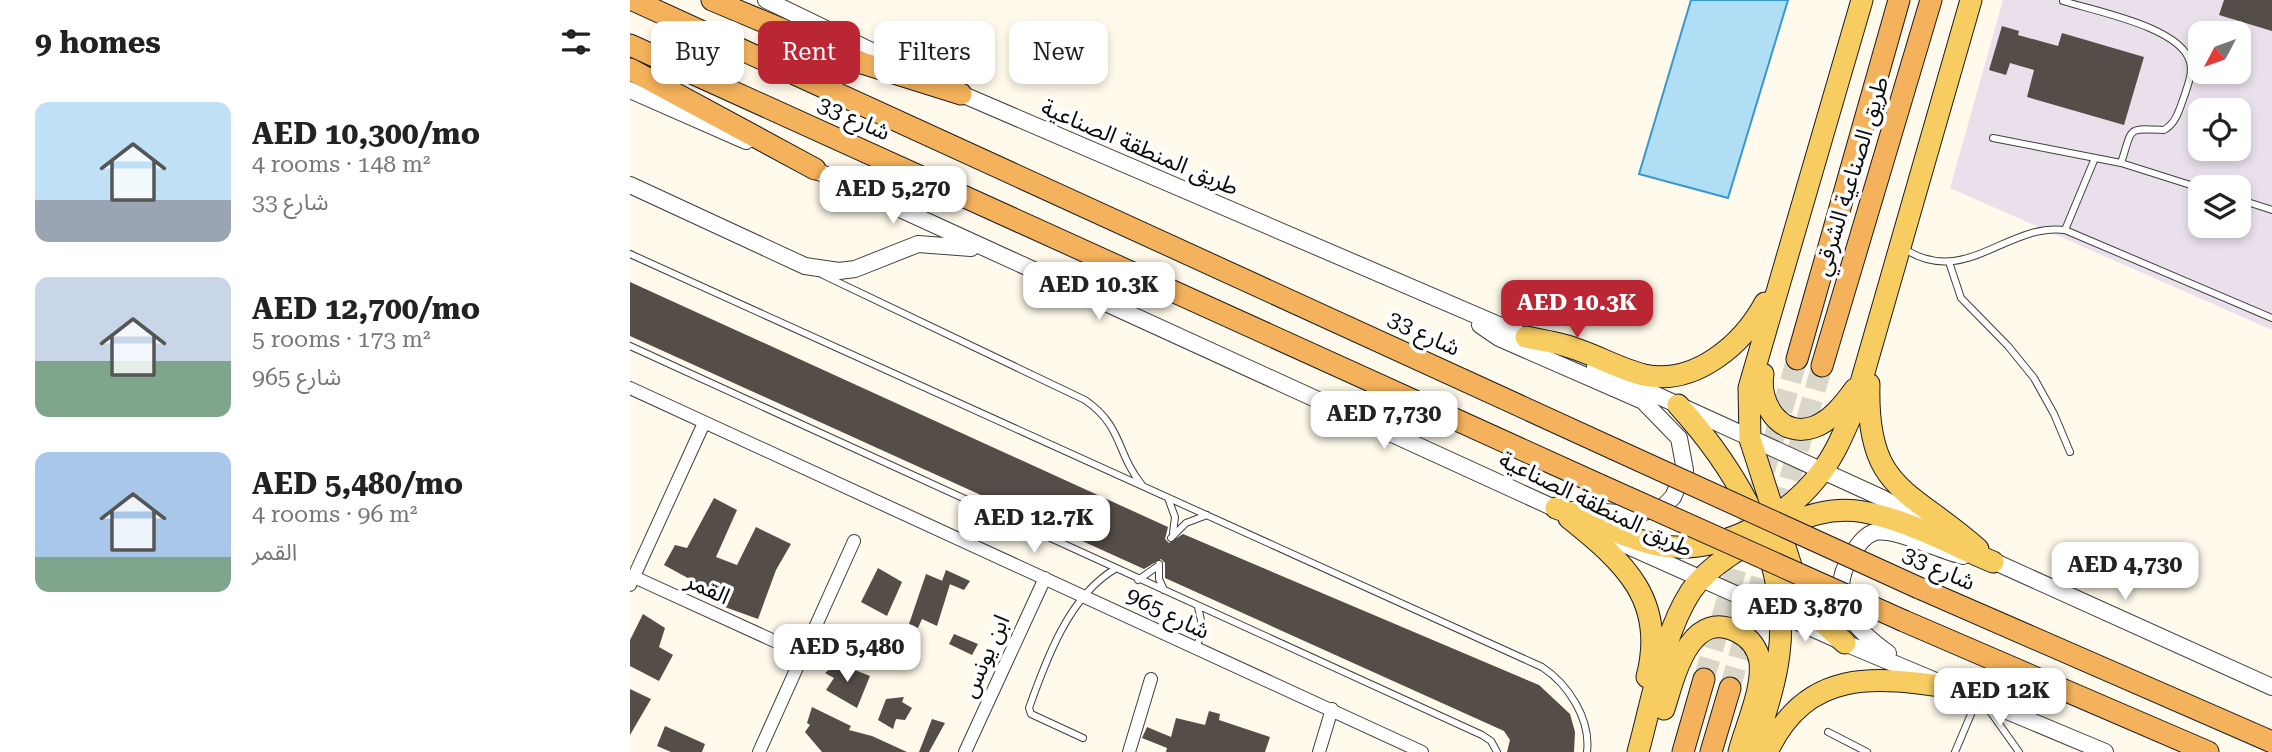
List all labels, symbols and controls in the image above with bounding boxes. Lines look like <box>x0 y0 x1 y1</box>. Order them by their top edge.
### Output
chip: Buy <box>651 21 744 84</box>
chip: Rent <box>758 21 860 84</box>
chip: Filters <box>874 21 995 84</box>
chip: New <box>1009 21 1108 84</box>
north arrow <box>2188 21 2250 84</box>
map controls <box>2188 21 2251 238</box>
icon: filters <box>557 23 595 61</box>
text: 9 homes <box>35 25 161 60</box>
street label: طريق الصناعية الشرقي <box>1808 73 1898 280</box>
street label: شارع 33 <box>812 91 894 149</box>
street label: طريق المنطقة الصناعية <box>1037 94 1243 201</box>
button: locate <box>2188 98 2251 161</box>
text: AED 10,300/mo <box>252 116 480 151</box>
icon: home <box>91 130 175 214</box>
text: 4 rooms · 148 m² <box>252 151 430 178</box>
pin: AED 5,270 <box>813 166 973 226</box>
text: AED 5,270 <box>836 175 950 202</box>
button: layers <box>2188 175 2251 238</box>
text: شارع 33 <box>252 189 328 216</box>
pin: AED 10.3K <box>1019 262 1179 322</box>
text: AED 10.3K <box>1039 271 1159 298</box>
pin: AED 10.3K <box>1497 280 1657 340</box>
text: AED 10.3K <box>1517 289 1637 316</box>
text: AED 12,700/mo <box>252 291 480 326</box>
icon: home <box>91 305 175 389</box>
street label: شارع 33 <box>1382 305 1464 365</box>
text: 5 rooms · 173 m² <box>252 326 430 353</box>
text: شارع 965 <box>252 364 341 391</box>
pin: AED 7,730 <box>1304 392 1464 451</box>
text: AED 7,730 <box>1327 400 1441 427</box>
street label: طريق المنطقة الصناعية <box>1495 446 1697 563</box>
text: AED 5,480/mo <box>252 466 463 501</box>
icon: home <box>91 480 175 564</box>
pin: AED 12.7K <box>954 496 1114 555</box>
text: 4 rooms · 96 m² <box>252 501 418 528</box>
text: AED 12.7K <box>974 504 1094 531</box>
text: القمر <box>252 539 297 566</box>
street label: شارع 33 <box>1897 541 1979 599</box>
pin: AED 4,730 <box>2045 542 2205 602</box>
text: AED 4,730 <box>2068 551 2182 578</box>
street label: القمر <box>681 566 734 610</box>
street label: شارع 965 <box>1120 582 1214 648</box>
pin: AED 3,870 <box>1725 584 1885 644</box>
text: AED 3,870 <box>1748 593 1862 620</box>
street label: ابن يونس <box>955 611 1016 702</box>
pin: AED 5,480 <box>767 624 927 684</box>
text: AED 5,480 <box>790 633 904 660</box>
pin: AED 12K <box>1935 668 2065 728</box>
text: AED 12K <box>1950 677 2050 704</box>

